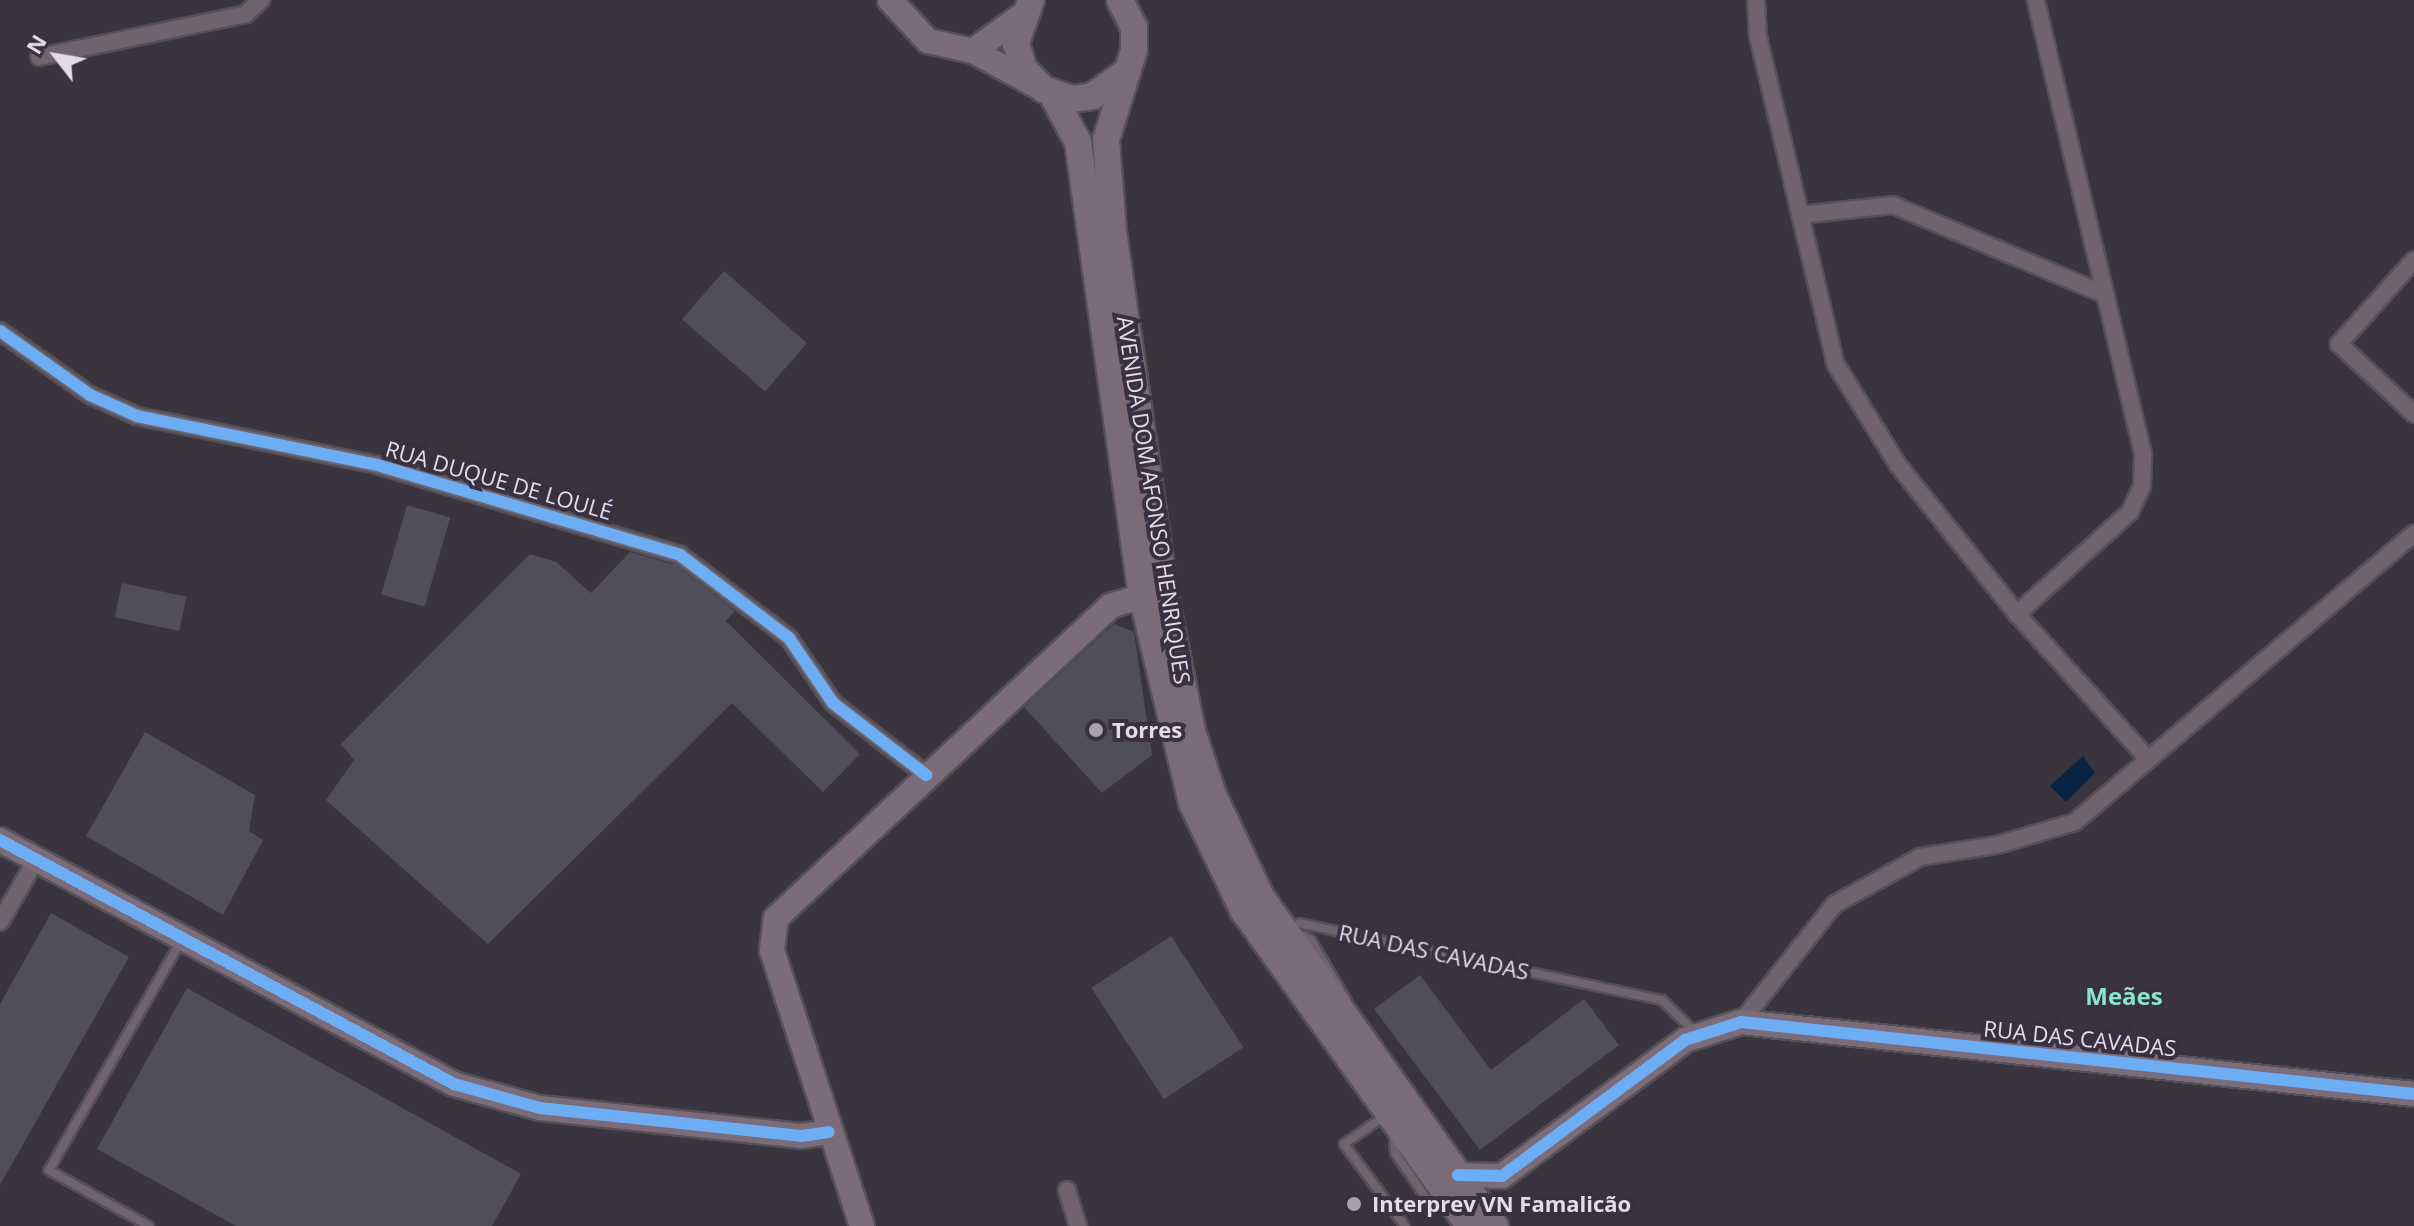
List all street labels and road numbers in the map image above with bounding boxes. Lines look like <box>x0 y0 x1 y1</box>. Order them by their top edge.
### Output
street label: AVENIDA DOM AFONSO HENRIQUES <box>1112 314 1196 686</box>
street label: RUA DUQUE DE LOULÉ <box>383 435 615 525</box>
street label: RUA DAS CAVADAS <box>1337 919 1531 985</box>
street label: RUA DAS CAVADAS <box>1982 1015 2178 1061</box>

